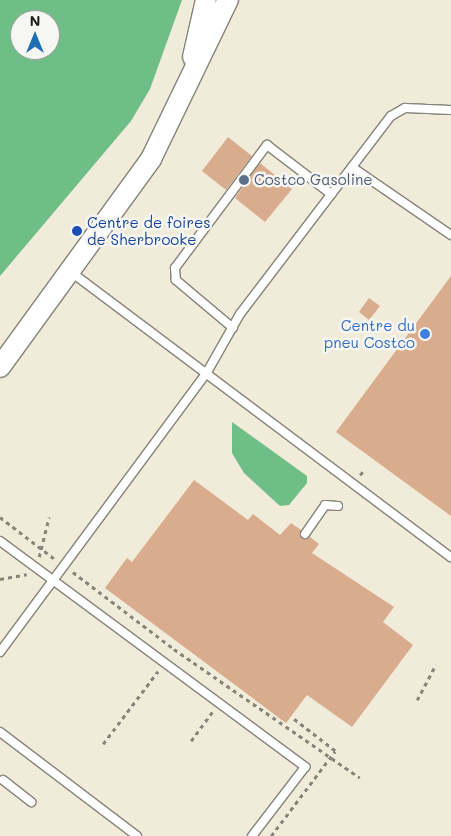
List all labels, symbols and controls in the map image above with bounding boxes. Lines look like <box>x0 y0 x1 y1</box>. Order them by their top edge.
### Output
north arrow <box>10 10 60 60</box>
text: N <box>30 11 40 30</box>
place label: Costco Gasoline <box>254 171 373 189</box>
marker: Costco Gasoline <box>238 174 250 186</box>
place label: Centre de foires de Sherbrooke <box>87 213 211 248</box>
marker: Centre de foires de Sherbrooke <box>71 225 83 237</box>
place label: Centre du pneu Costco <box>324 316 415 351</box>
marker: Centre du pneu Costco <box>419 328 431 340</box>

